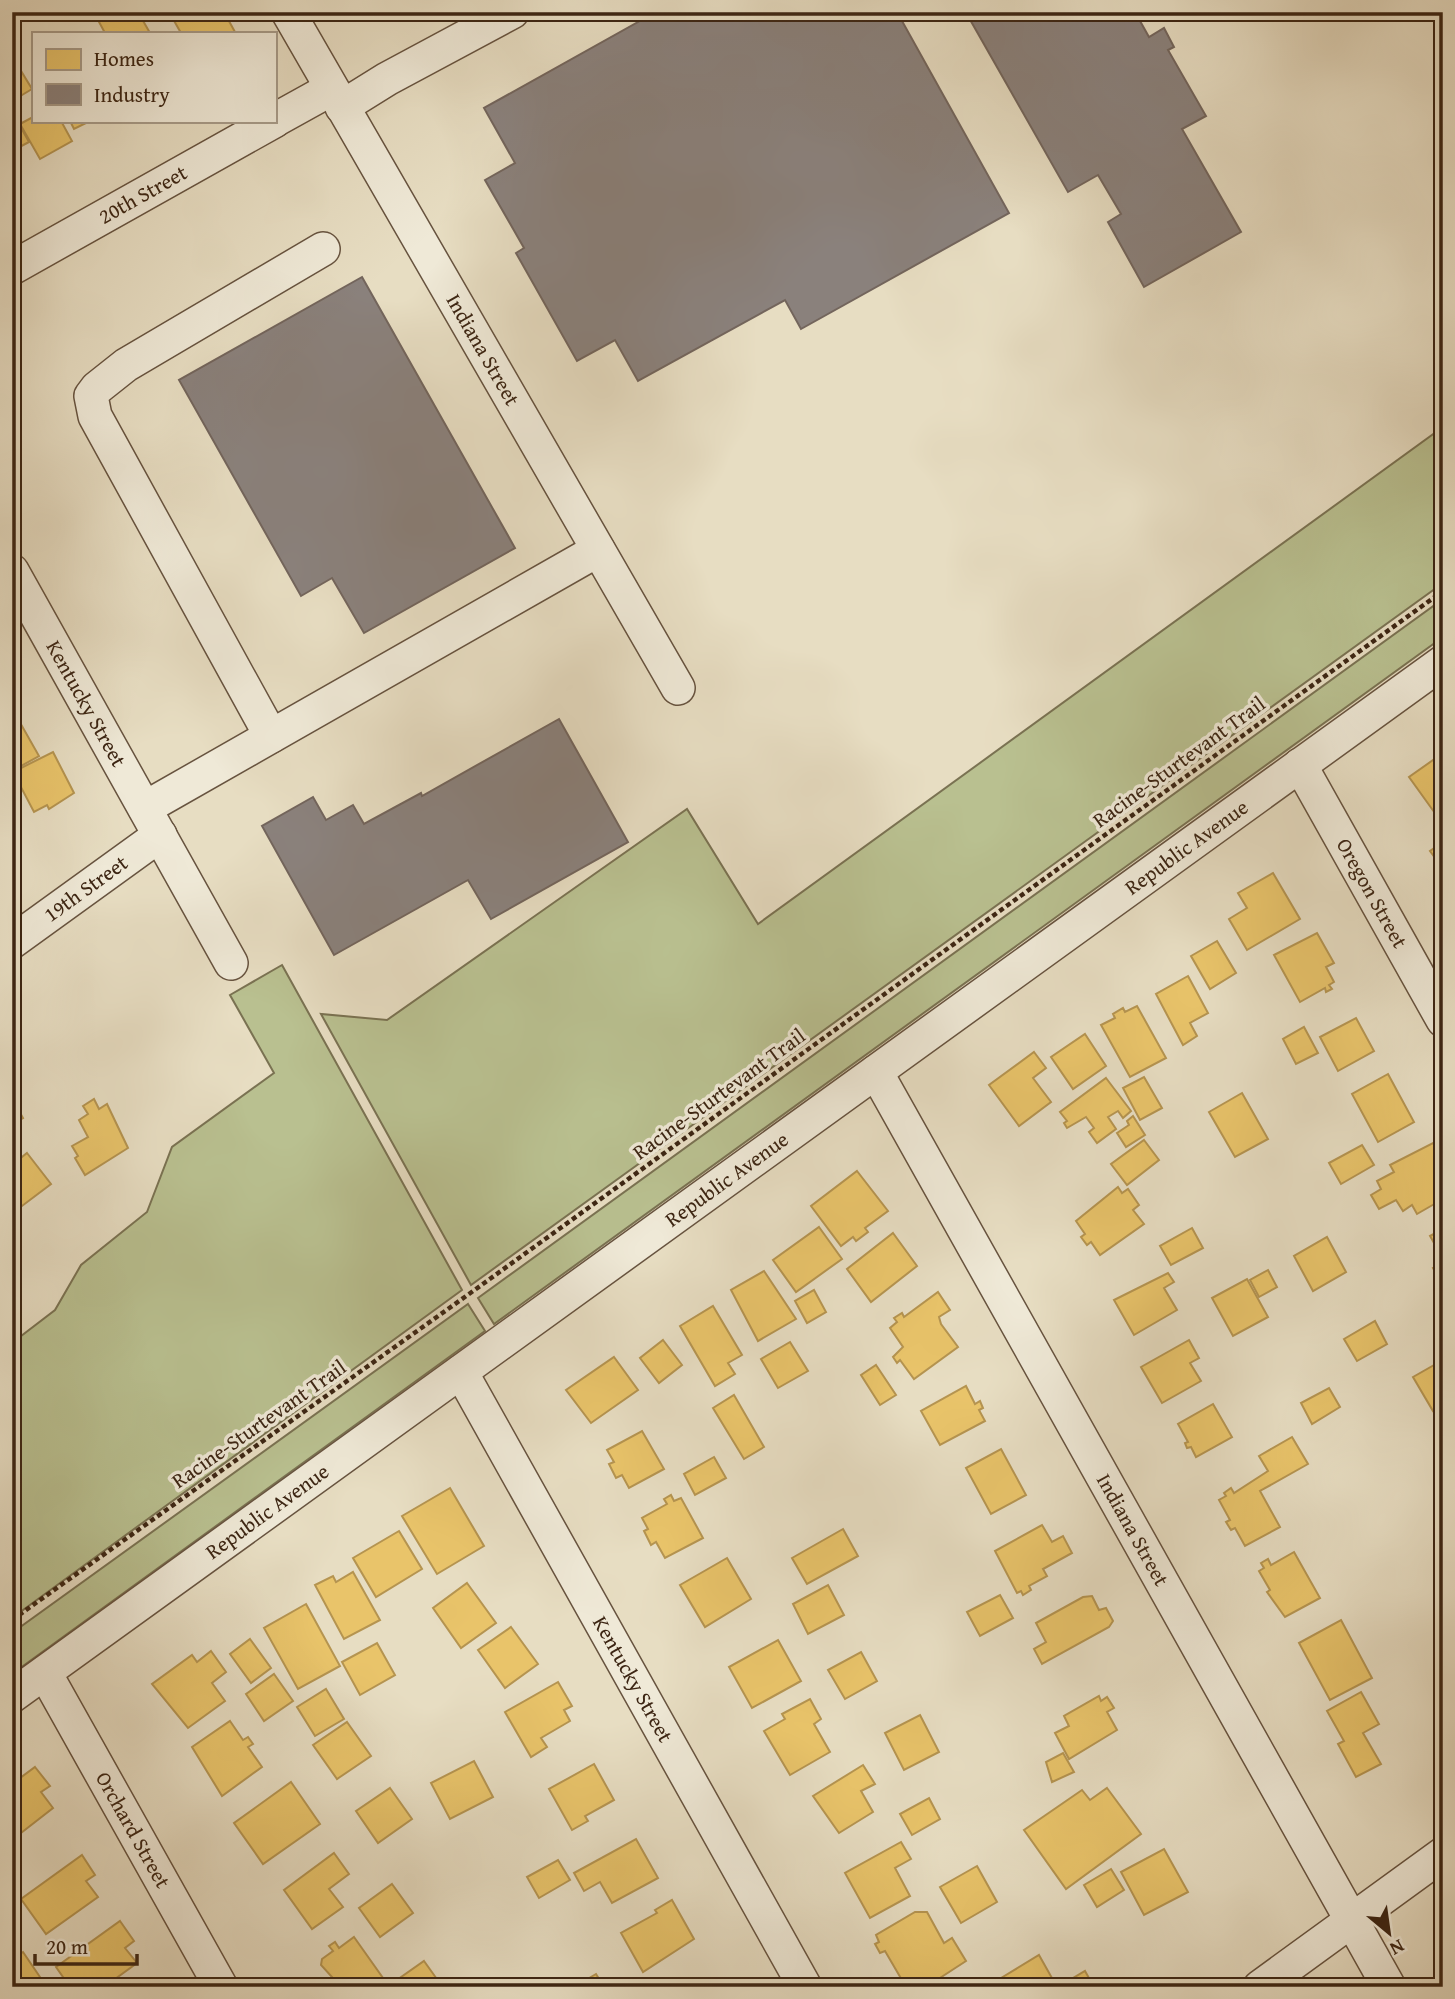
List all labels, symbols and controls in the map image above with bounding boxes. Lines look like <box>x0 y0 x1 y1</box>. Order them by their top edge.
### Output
legend <box>32 32 276 122</box>
text: Homes <box>94 43 154 74</box>
text: Industry <box>94 79 170 110</box>
street label: 20th Street <box>93 157 193 231</box>
street label: Indiana Street <box>439 288 528 412</box>
street label: Kentucky Street <box>39 634 135 773</box>
street label: Racine-Sturtevant Trail <box>1086 688 1272 835</box>
street label: Republic Avenue <box>1118 792 1254 902</box>
street label: Oregon Street <box>1329 832 1416 954</box>
street label: 19th Street <box>37 847 134 929</box>
street label: Racine-Sturtevant Trail <box>626 1020 812 1167</box>
street label: Republic Avenue <box>658 1124 795 1234</box>
street label: Racine-Sturtevant Trail <box>165 1352 352 1496</box>
street label: Republic Avenue <box>199 1456 335 1566</box>
street label: Indiana Street <box>1089 1468 1178 1592</box>
street label: Kentucky Street <box>585 1610 681 1748</box>
street label: Orchard Street <box>88 1766 179 1894</box>
north arrow <box>1354 1898 1424 1968</box>
scale bar <box>35 1922 136 1966</box>
text: 20 m <box>46 1931 88 1962</box>
text: N <box>1385 1933 1410 1963</box>

